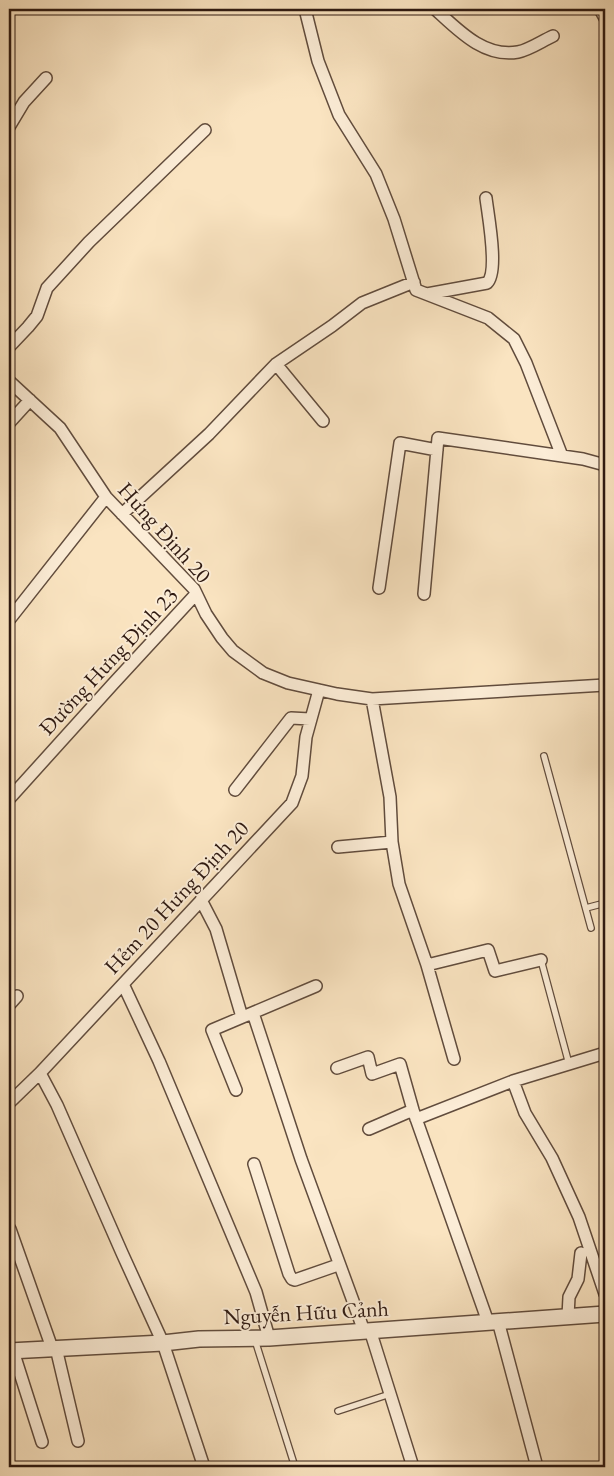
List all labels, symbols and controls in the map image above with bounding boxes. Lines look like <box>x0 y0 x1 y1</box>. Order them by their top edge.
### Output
street label: Hưng Định 20 <box>112 476 218 589</box>
street label: Đường Hưng Định 23 <box>32 581 184 741</box>
street label: Hẻm 20 Hưng Định 20 <box>98 814 255 980</box>
street label: Nguyễn Hữu Cảnh <box>222 1294 390 1331</box>

